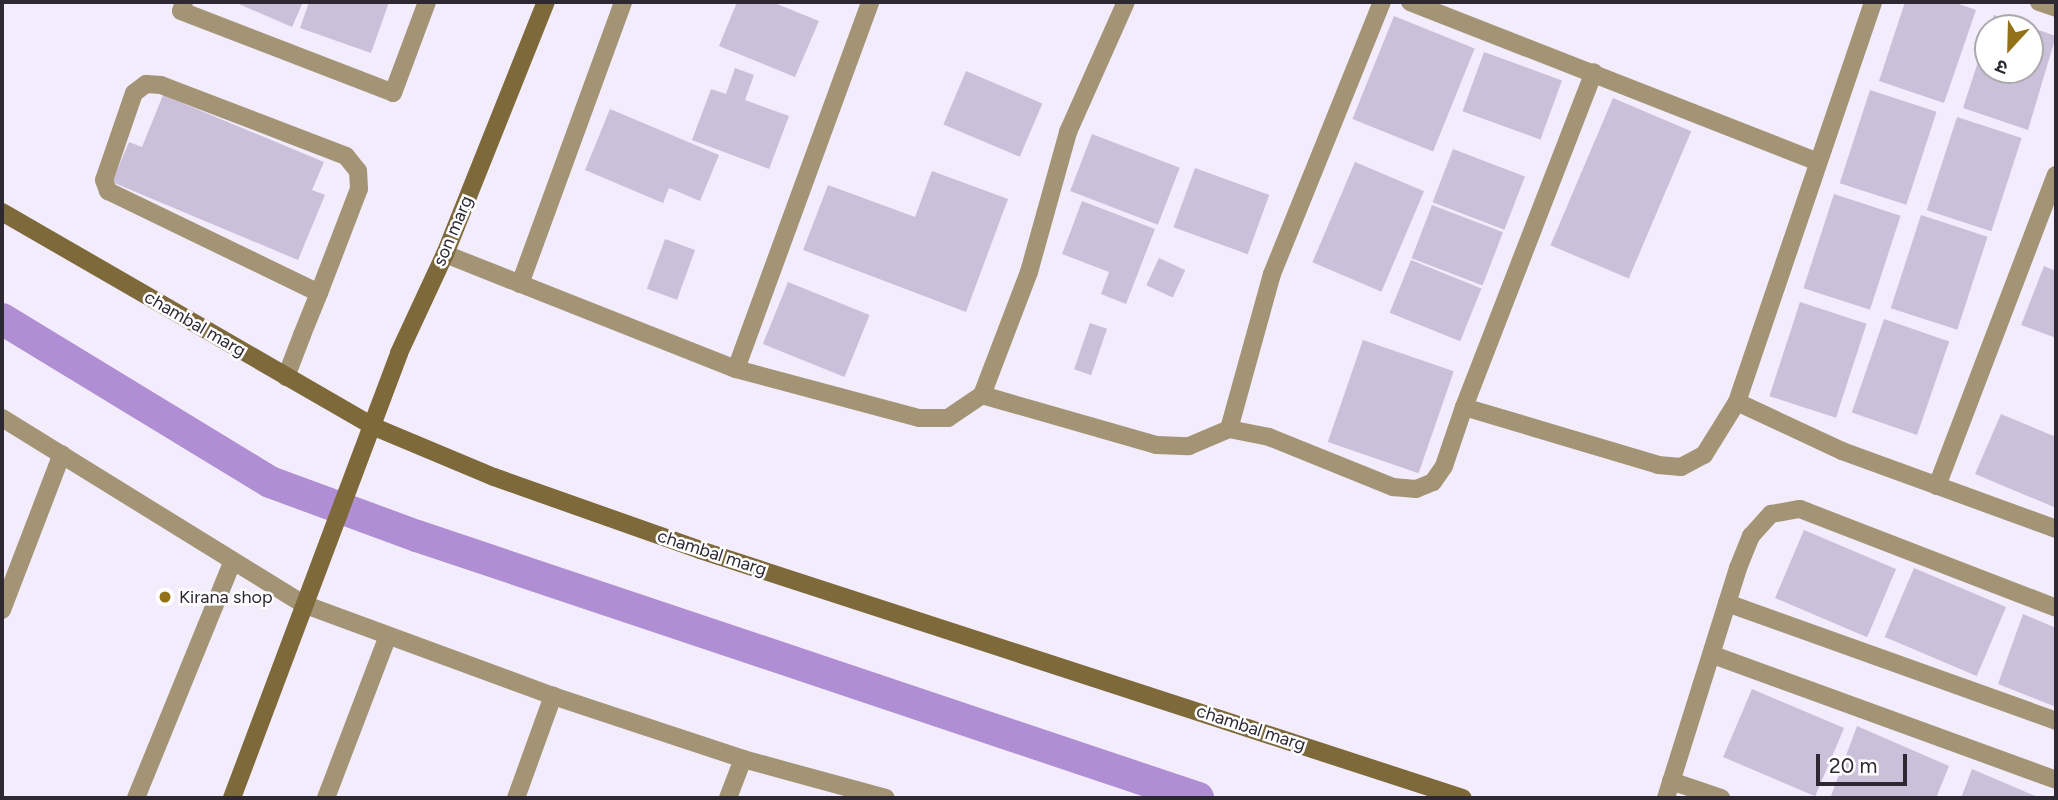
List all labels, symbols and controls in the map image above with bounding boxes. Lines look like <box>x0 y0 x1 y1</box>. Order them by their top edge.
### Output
north arrow <box>1974 14 2044 84</box>
text: उ <box>1992 54 2011 80</box>
street label: son marg <box>429 193 477 269</box>
street label: chambal marg <box>140 286 250 362</box>
street label: chambal marg <box>655 525 769 581</box>
place label: Kirana shop <box>179 586 273 608</box>
marker: Kirana shop <box>157 589 173 605</box>
street label: chambal marg <box>1194 700 1308 756</box>
scale bar <box>1820 740 1911 784</box>
text: 20 m <box>1829 753 1877 778</box>

